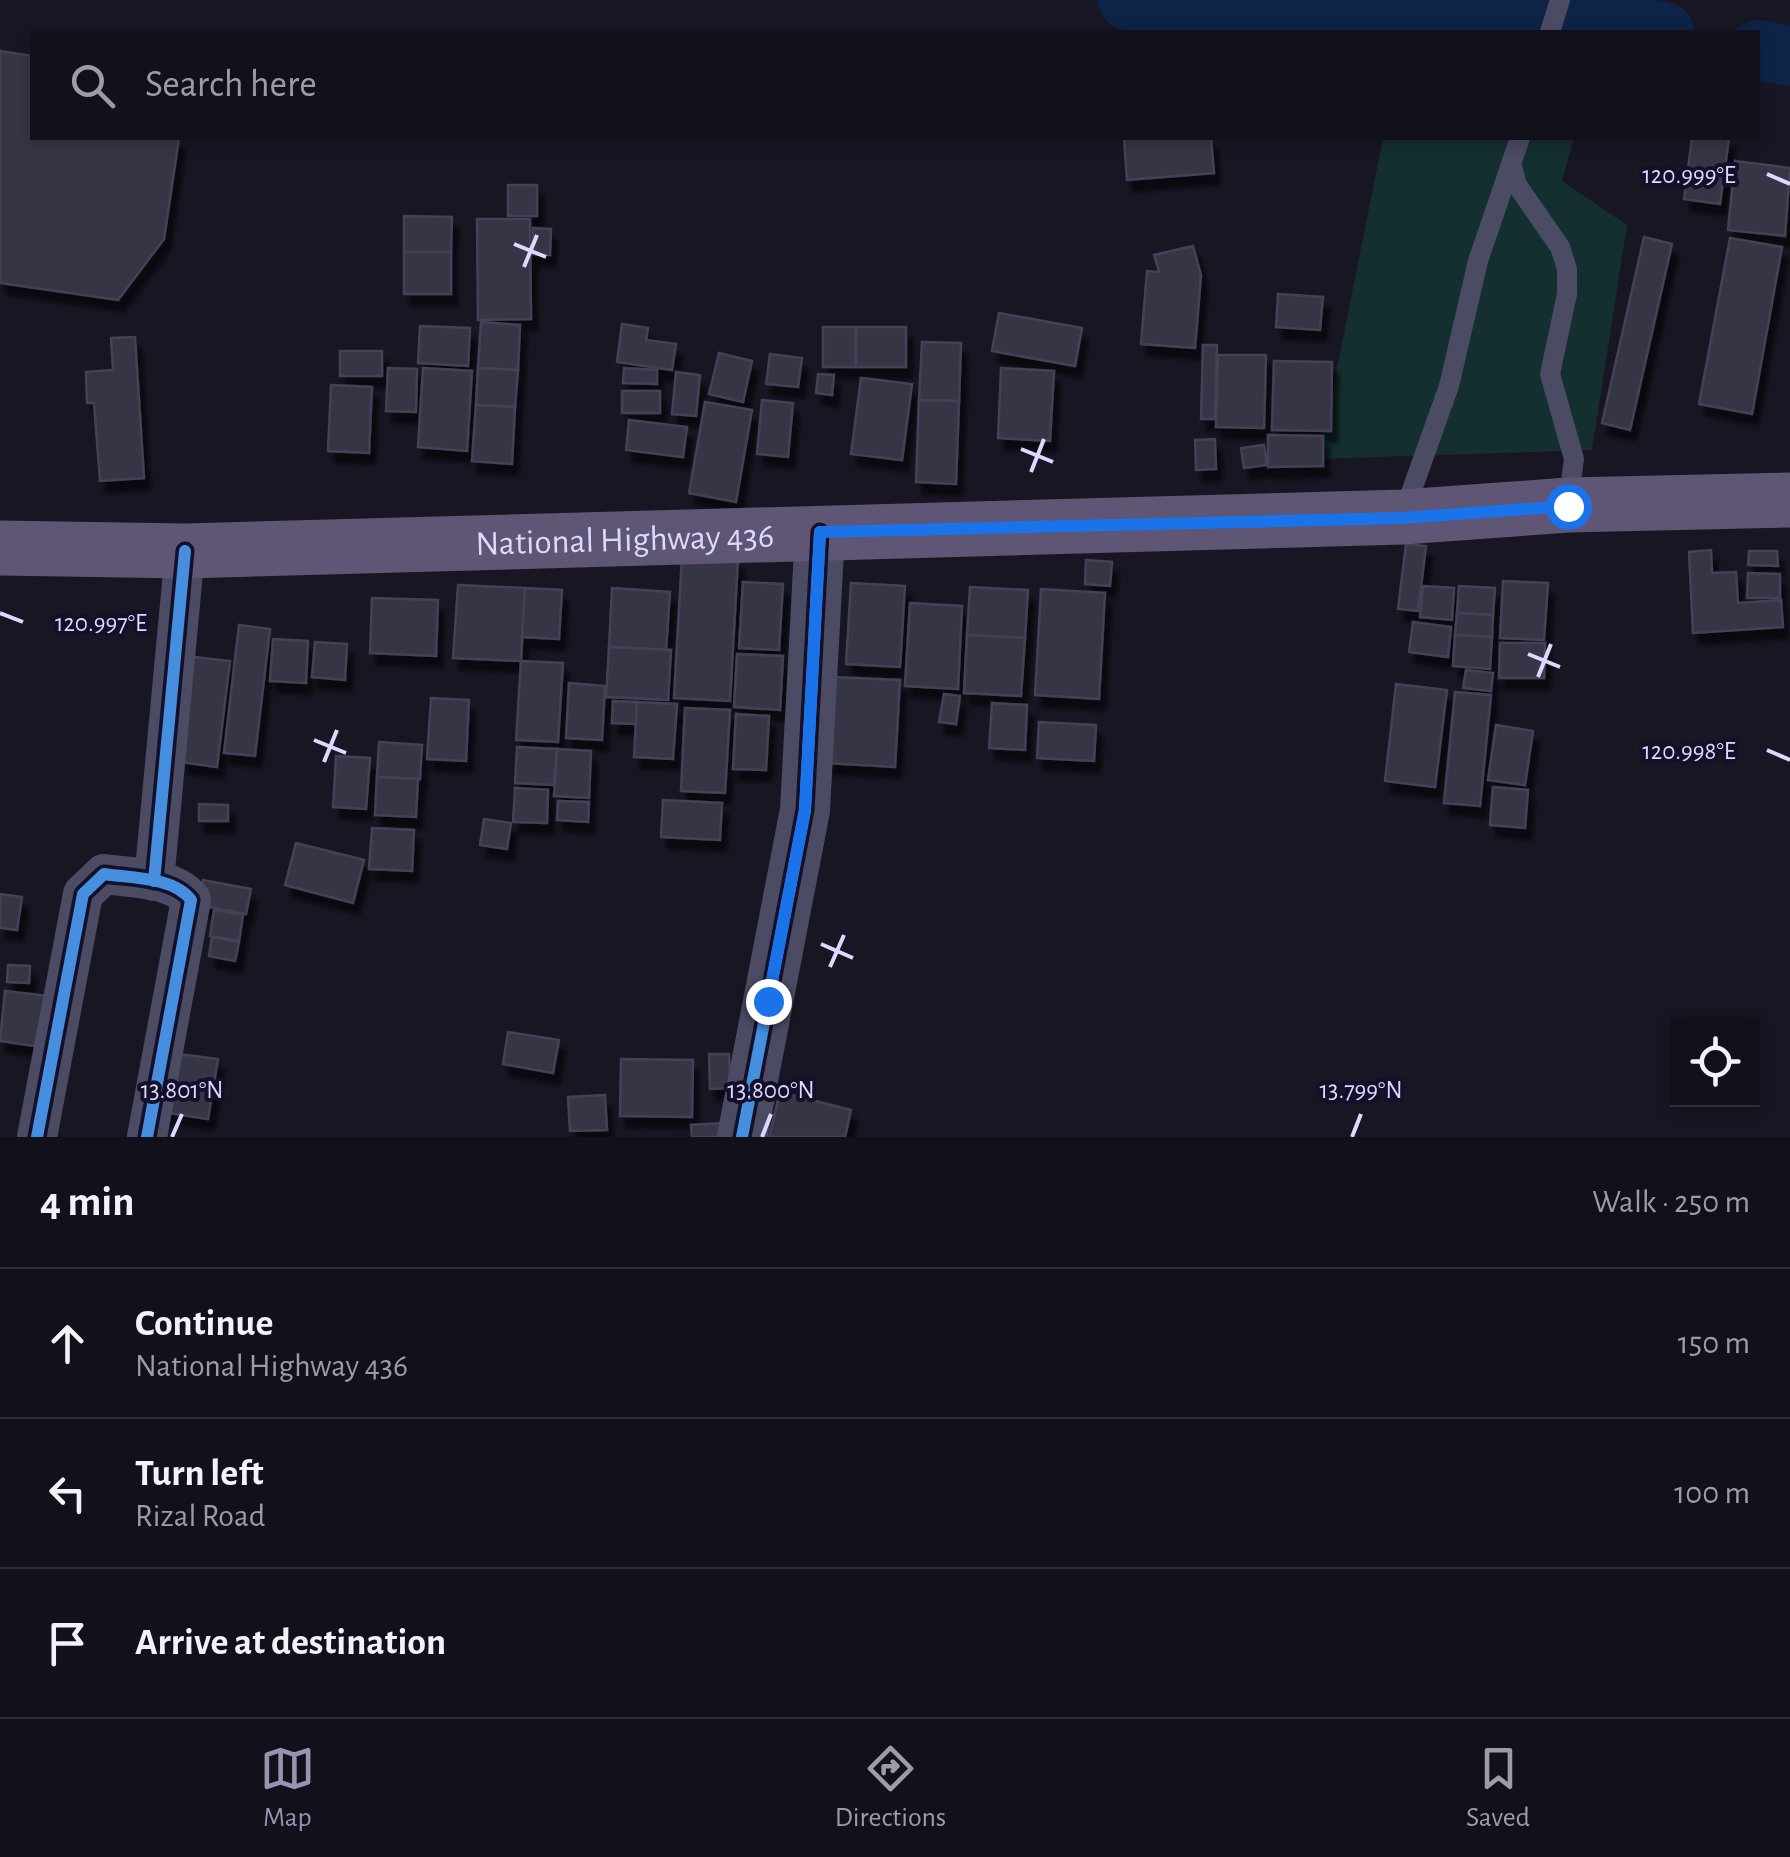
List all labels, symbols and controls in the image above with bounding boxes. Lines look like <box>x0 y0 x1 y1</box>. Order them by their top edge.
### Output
search box <box>30 30 1760 140</box>
icon: search <box>65 58 120 113</box>
text: Search here <box>145 66 317 104</box>
text: 120.999°E <box>1642 163 1736 188</box>
route start <box>1546 484 1592 530</box>
street label: National Highway 436 <box>475 519 775 562</box>
text: 120.997°E <box>55 611 147 636</box>
text: 120.998°E <box>1642 739 1736 764</box>
route end <box>746 979 792 1025</box>
map controls <box>1670 1017 1760 1107</box>
button: locate <box>1670 1017 1760 1107</box>
text: 13.801°N <box>141 1078 223 1103</box>
text: 13.800°N <box>727 1078 815 1103</box>
text: 13.799°N <box>1320 1078 1402 1103</box>
text: 4 min <box>40 1181 135 1223</box>
text: Walk · 250 m <box>1592 1186 1750 1218</box>
text: Continue <box>135 1305 273 1343</box>
icon: ahead <box>40 1316 95 1371</box>
text: 150 m <box>1678 1327 1750 1359</box>
text: National Highway 436 <box>135 1350 408 1382</box>
text: Turn left <box>135 1455 263 1493</box>
icon: left <box>40 1466 95 1521</box>
text: 100 m <box>1674 1477 1750 1509</box>
text: Rizal Road <box>135 1500 265 1532</box>
icon: arrive <box>40 1616 95 1671</box>
text: Arrive at destination <box>135 1624 446 1662</box>
tab: Map <box>260 1741 315 1835</box>
tab: Directions <box>835 1741 946 1835</box>
tab: Saved <box>1466 1741 1530 1835</box>

